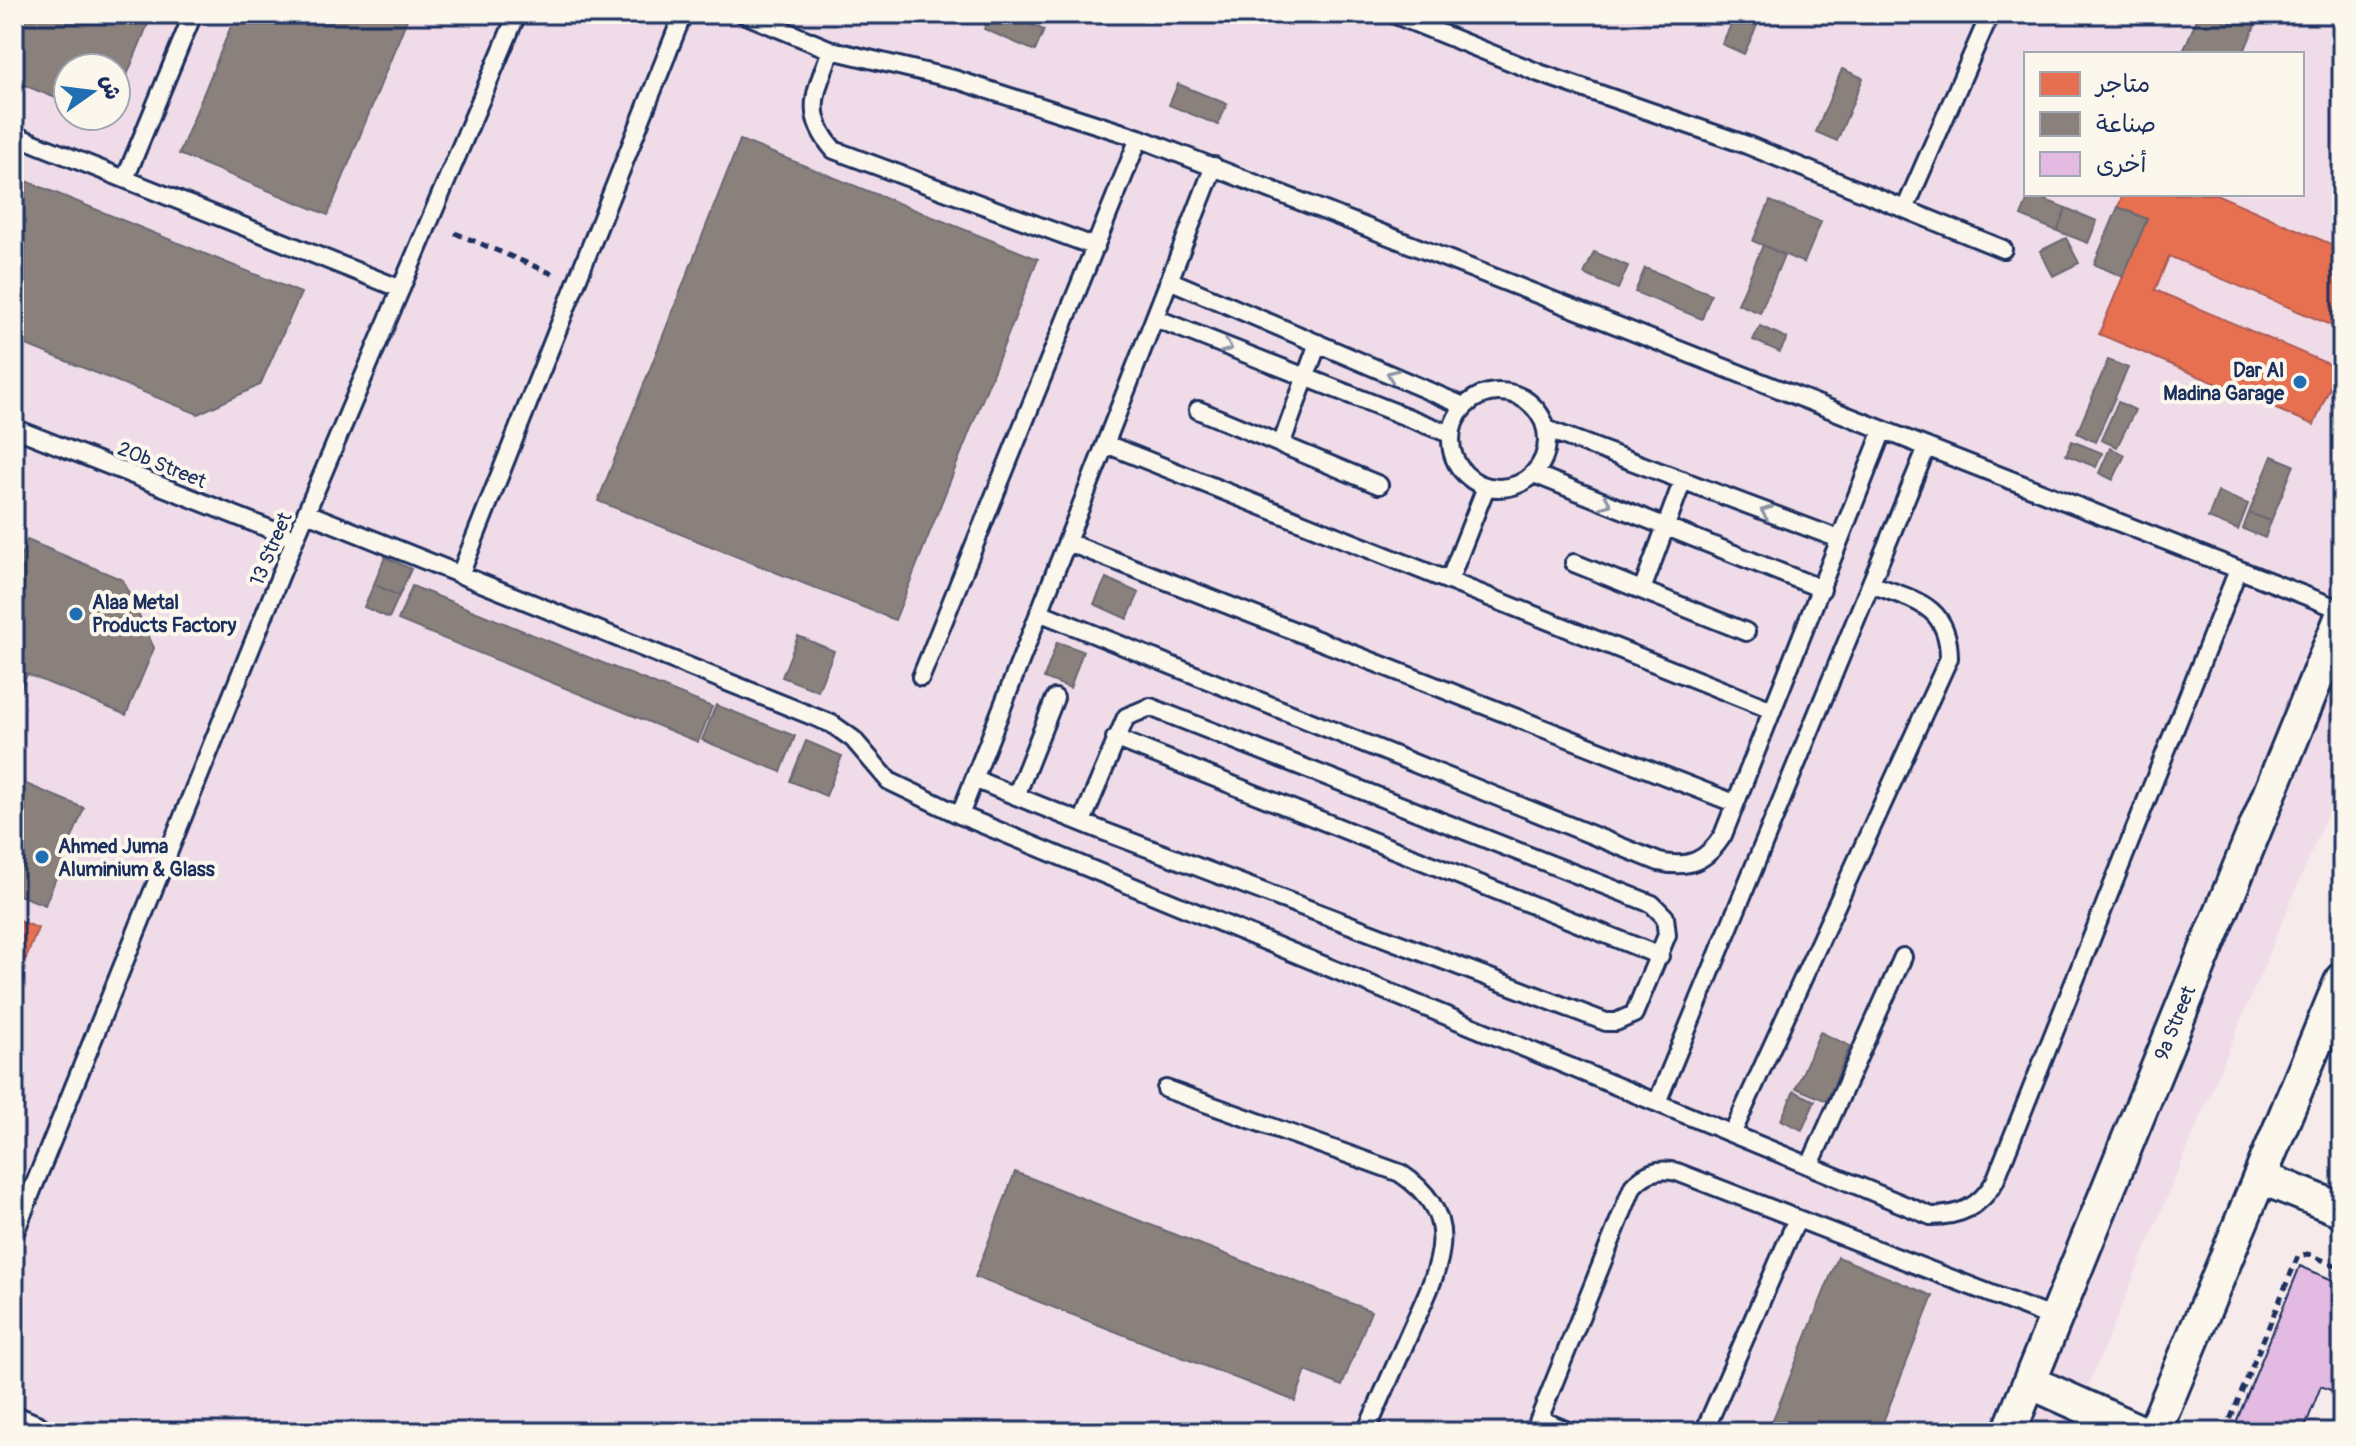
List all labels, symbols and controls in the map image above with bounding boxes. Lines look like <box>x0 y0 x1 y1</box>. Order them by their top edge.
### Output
north arrow <box>52 52 132 132</box>
legend <box>2024 52 2304 196</box>
text: متاجر <box>2094 70 2150 99</box>
text: ش <box>94 72 127 103</box>
text: صناعة <box>2096 110 2156 139</box>
text: أخرى <box>2096 149 2147 179</box>
one-way arrow <box>1219 337 1233 354</box>
place label: Dar Al Madina Garage <box>2163 358 2285 406</box>
one-way arrow <box>1386 369 1400 385</box>
marker: Dar Al Madina Garage <box>2291 373 2309 391</box>
street label: 20b Street <box>114 436 211 494</box>
one-way arrow <box>1598 493 1612 510</box>
one-way arrow <box>1760 505 1774 522</box>
street label: 13 Street <box>244 508 298 590</box>
place label: Alaa Metal Products Factory <box>92 590 237 638</box>
marker: Alaa Metal Products Factory <box>67 605 85 623</box>
place label: Ahmed Juma Aluminium & Glass <box>58 834 215 882</box>
marker: Ahmed Juma Aluminium & Glass <box>33 848 51 866</box>
street label: 9a Street <box>2149 981 2202 1064</box>

